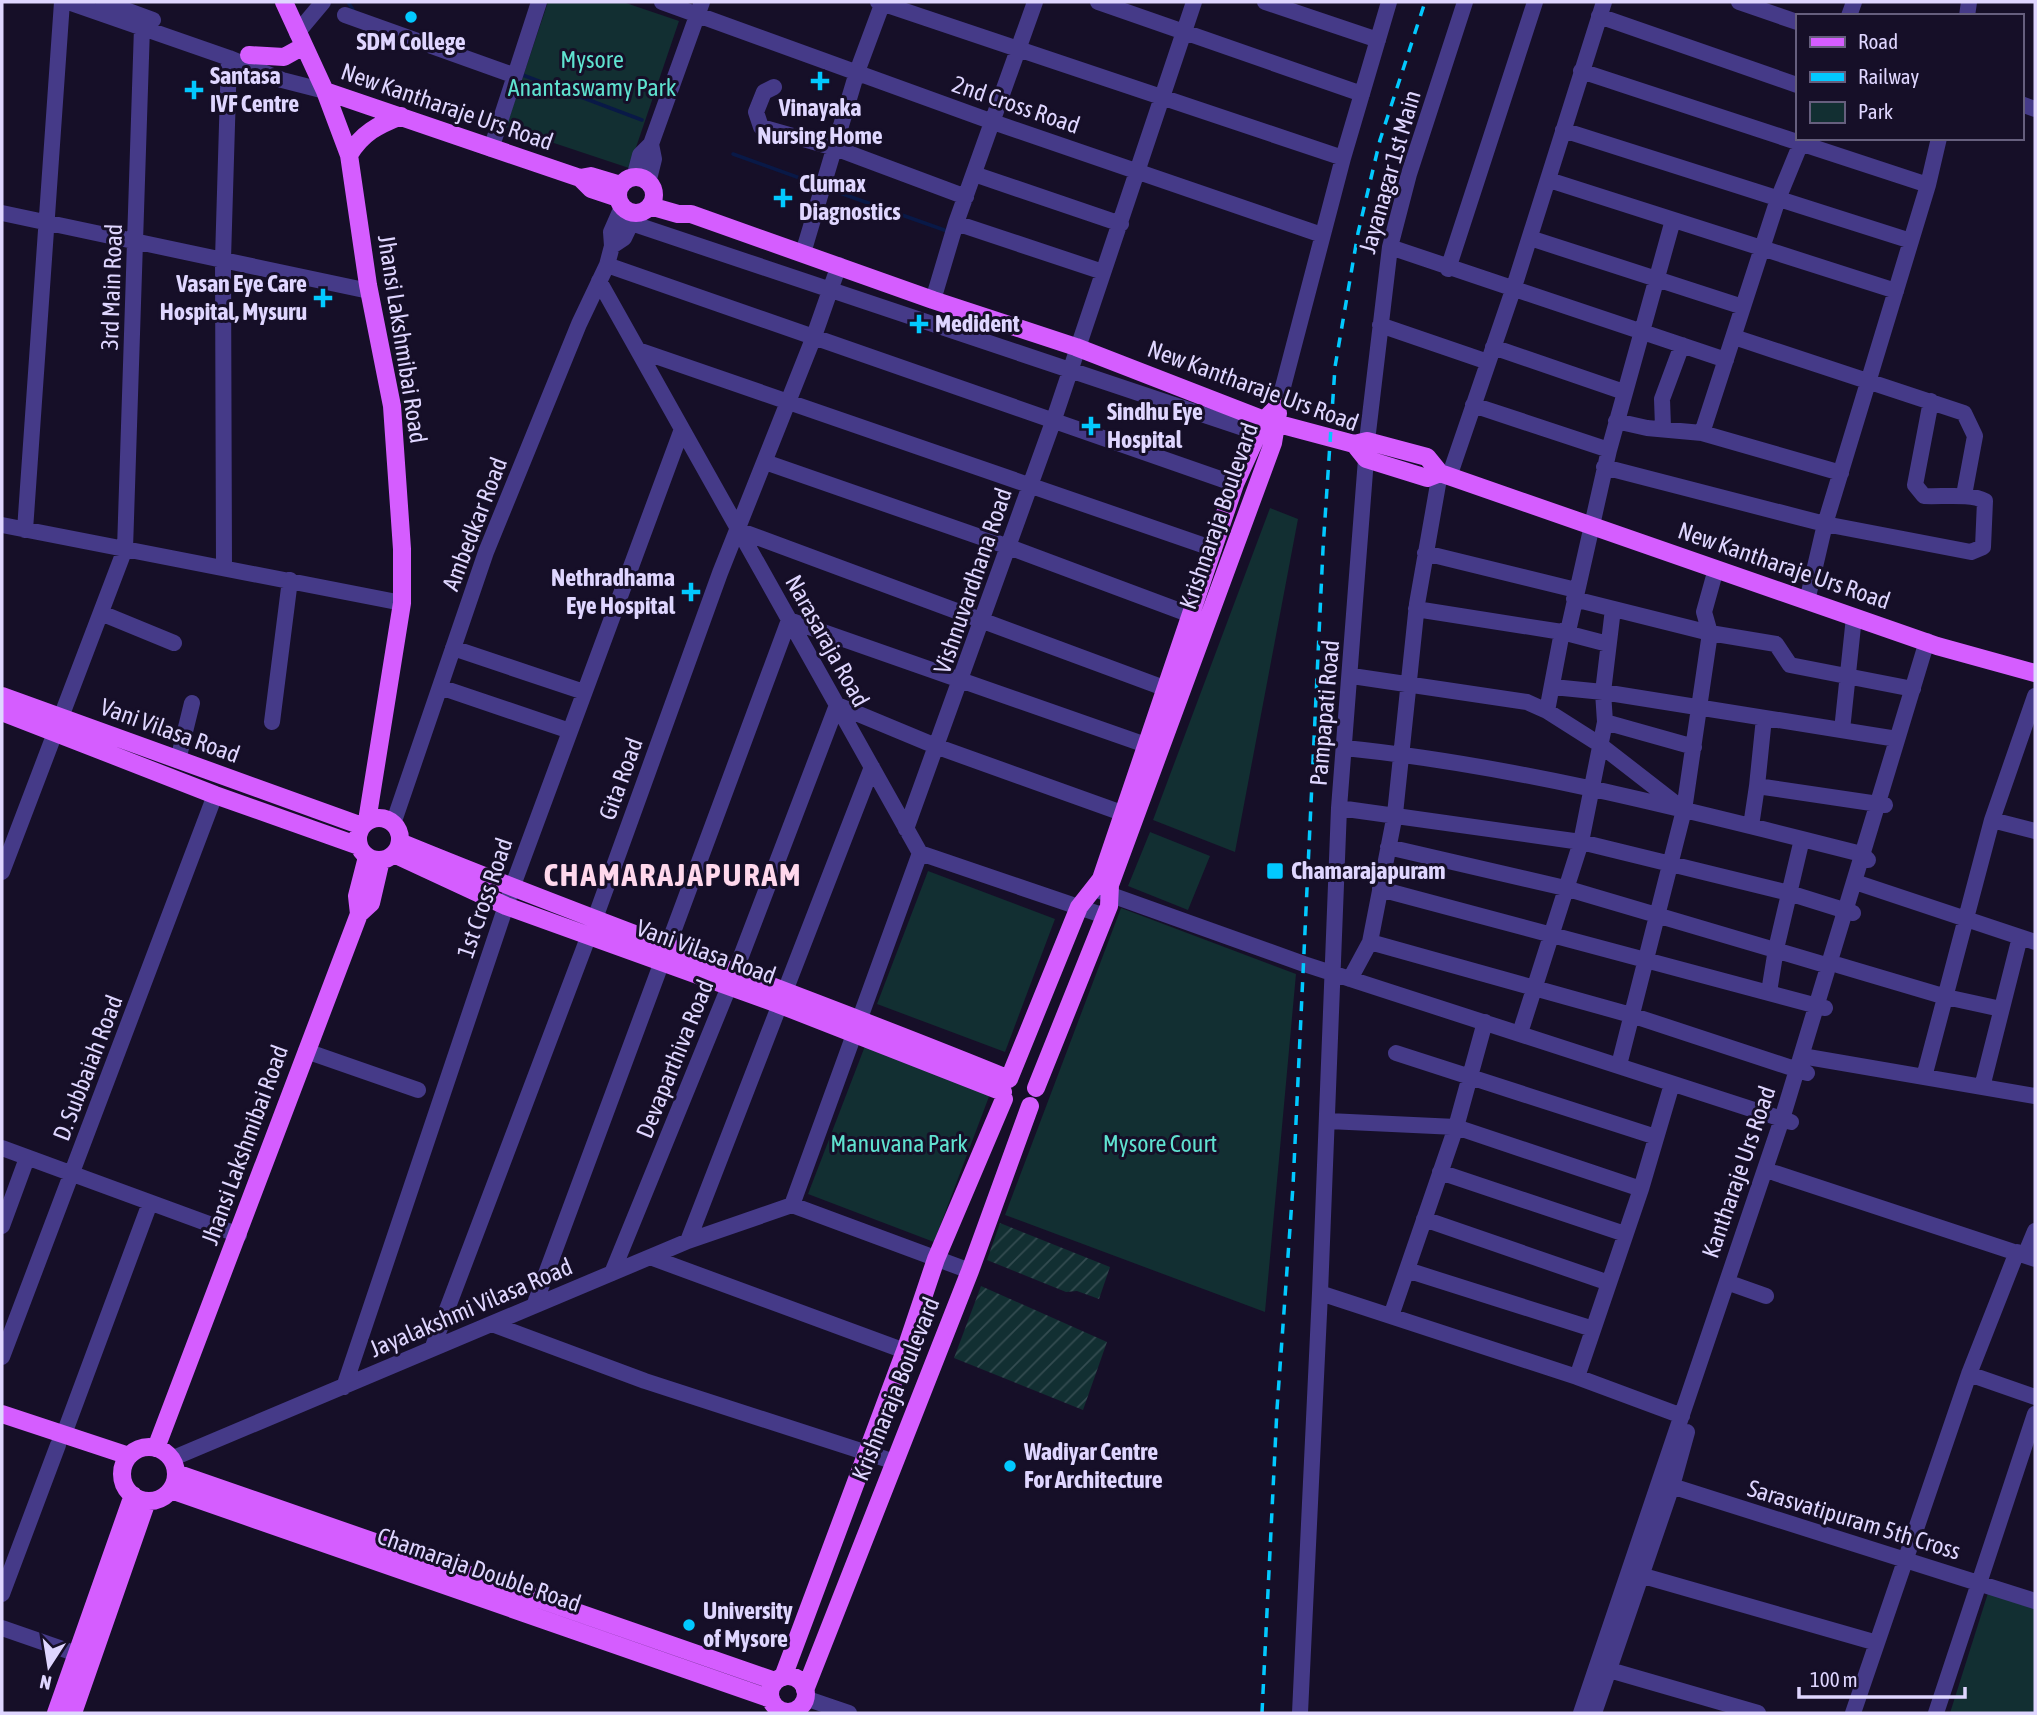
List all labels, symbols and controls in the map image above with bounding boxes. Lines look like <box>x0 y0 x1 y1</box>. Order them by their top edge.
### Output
marker: SDM College <box>403 9 419 25</box>
legend <box>1796 14 2023 140</box>
place label: SDM College <box>356 28 466 55</box>
text: Road <box>1858 29 1898 53</box>
park label: Mysore Anantaswamy Park <box>508 46 677 101</box>
street label: New Kantharaje Urs Road <box>338 58 557 156</box>
place label: Santasa IVF Centre <box>210 62 299 117</box>
text: Railway <box>1858 64 1920 88</box>
street label: 2nd Cross Road <box>949 70 1083 139</box>
marker: Vinayaka Nursing Home <box>810 71 830 91</box>
marker: Santasa IVF Centre <box>184 80 204 100</box>
street label: Jayanagar 1st Main <box>1353 87 1426 256</box>
place label: Vinayaka Nursing Home <box>757 94 883 149</box>
text: Park <box>1858 99 1893 123</box>
place label: Clumax Diagnostics <box>799 170 901 225</box>
marker: Clumax Diagnostics <box>773 188 793 208</box>
street label: 3rd Main Road <box>96 223 127 351</box>
street label: Jhansi Lakshmibai Road <box>373 233 432 445</box>
place label: Vasan Eye Care Hospital, Mysuru <box>160 270 307 325</box>
marker: Vasan Eye Care Hospital, Mysuru <box>313 288 333 308</box>
place label: Medident <box>935 310 1020 337</box>
marker: Medident <box>909 314 929 334</box>
street label: New Kantharaje Urs Road <box>1144 335 1362 436</box>
place label: Sindhu Eye Hospital <box>1107 398 1203 453</box>
marker: Sindhu Eye Hospital <box>1081 416 1101 436</box>
street label: Krishnaraja Boulevard <box>1174 419 1263 613</box>
street label: Ambedkar Road <box>437 453 512 594</box>
street label: Vishnuvardhana Road <box>928 484 1017 677</box>
street label: New Kantharaje Urs Road <box>1675 517 1894 615</box>
place label: Nethradhama Eye Hospital <box>551 564 676 619</box>
street label: Narasaraja Road <box>780 570 875 711</box>
marker: Nethradhama Eye Hospital <box>681 582 701 602</box>
street label: Pampapati Road <box>1305 639 1344 787</box>
street label: Vani Vilasa Road <box>97 693 243 768</box>
street label: Gita Road <box>593 734 648 824</box>
street label: 1st Cross Road <box>451 834 518 961</box>
district label: CHAMARAJAPURAM <box>543 856 803 893</box>
place label: Chamarajapuram <box>1291 857 1446 884</box>
marker: Chamarajapuram <box>1265 861 1285 881</box>
street label: Vani Vilasa Road <box>633 914 779 989</box>
street label: Devaparthiva Road <box>631 976 719 1142</box>
street label: D. Subbaiah Road <box>47 991 128 1144</box>
street label: Jhansi Lakshmibai Road <box>196 1041 293 1248</box>
street label: Kantharaje Urs Road <box>1696 1082 1781 1261</box>
park label: Manuvana Park <box>830 1130 968 1157</box>
park label: Mysore Court <box>1103 1130 1217 1157</box>
street label: Jayalakshmi Vilasa Road <box>365 1253 576 1362</box>
street label: Krishnaraja Boulevard <box>846 1293 945 1484</box>
place label: Wadiyar Centre For Architecture <box>1023 1438 1163 1493</box>
marker: Wadiyar Centre For Architecture <box>1002 1458 1018 1474</box>
street label: Sarasvatipuram 5th Cross <box>1744 1474 1964 1565</box>
street label: Chamaraja Double Road <box>374 1522 585 1617</box>
place label: University of Mysore <box>703 1597 793 1652</box>
marker: University of Mysore <box>681 1617 697 1633</box>
north arrow <box>14 1631 84 1701</box>
scale bar <box>1799 1656 1965 1700</box>
text: 100 m <box>1810 1667 1858 1691</box>
text: N <box>38 1671 53 1695</box>

